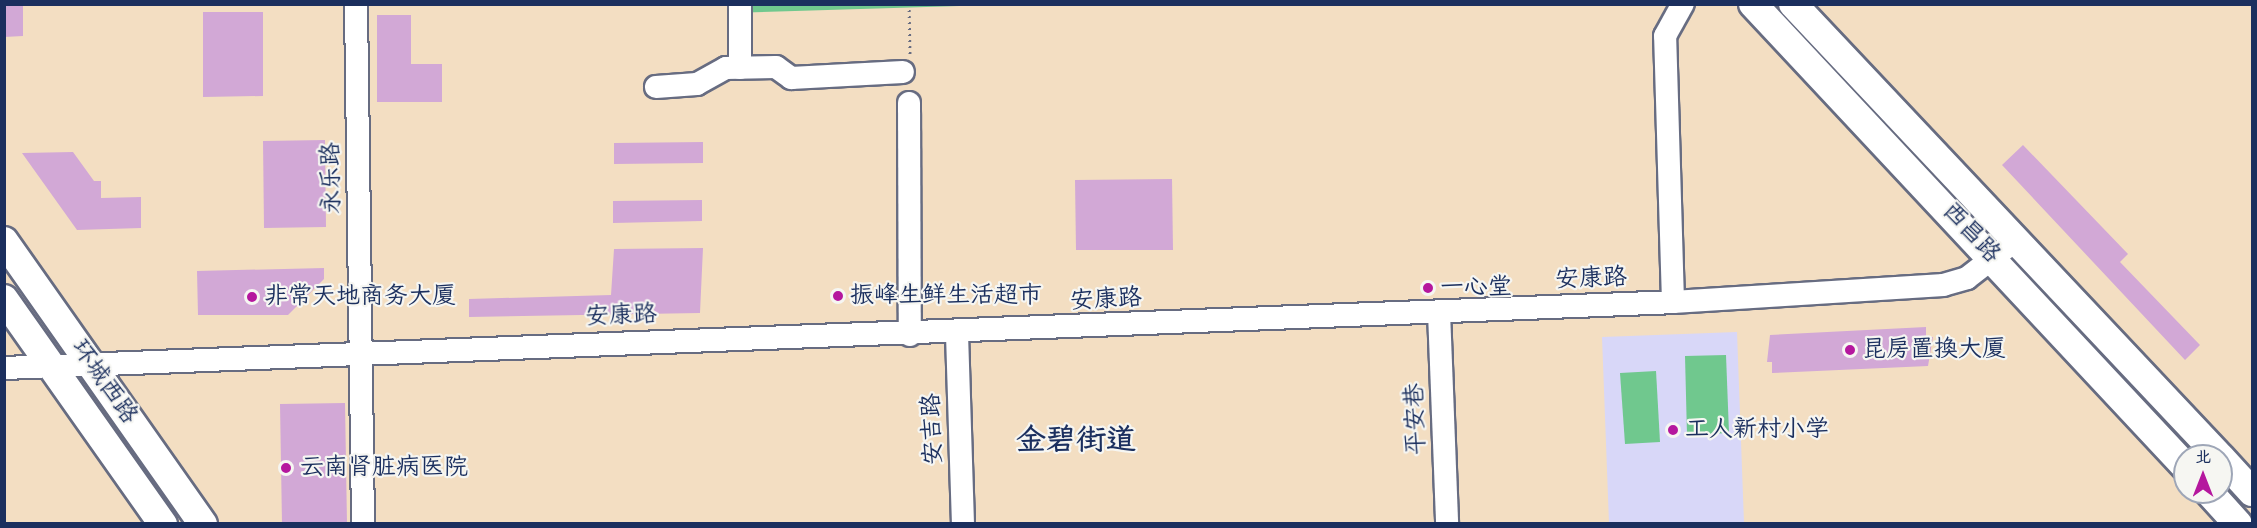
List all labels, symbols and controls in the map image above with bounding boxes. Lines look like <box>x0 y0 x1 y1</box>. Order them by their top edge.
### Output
street label: 永乐路 <box>317 142 347 214</box>
street label: 西昌路 <box>1936 197 2006 269</box>
street label: 安康路 <box>1555 263 1627 295</box>
place label: 一心堂 <box>1440 274 1512 302</box>
marker: 一心堂 <box>1421 281 1435 295</box>
place label: 振峰生鲜生活超市 <box>850 282 1042 310</box>
place label: 非常天地商务大厦 <box>264 283 456 311</box>
street label: 安康路 <box>1069 284 1143 316</box>
marker: 振峰生鲜生活超市 <box>831 289 845 303</box>
marker: 非常天地商务大厦 <box>245 290 259 304</box>
street label: 安康路 <box>585 300 657 332</box>
street label: 环城西路 <box>65 334 143 430</box>
place label: 昆房置换大厦 <box>1862 336 2006 364</box>
marker: 昆房置换大厦 <box>1843 343 1857 357</box>
street label: 平安巷 <box>1400 383 1432 455</box>
street label: 安吉路 <box>917 393 949 465</box>
place label: 工人新村小学 <box>1685 416 1829 444</box>
district label: 金碧街道 <box>1016 423 1136 459</box>
marker: 工人新村小学 <box>1666 423 1680 437</box>
north arrow <box>2173 444 2233 504</box>
text: 北 <box>2195 447 2211 468</box>
place label: 云南肾脏病医院 <box>300 454 468 482</box>
marker: 云南肾脏病医院 <box>277 459 295 477</box>

